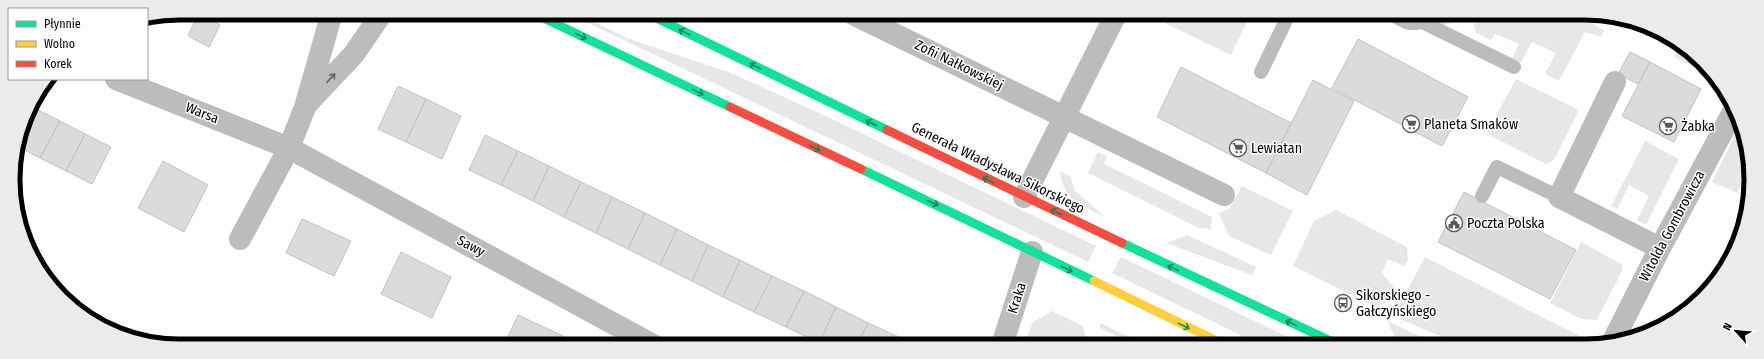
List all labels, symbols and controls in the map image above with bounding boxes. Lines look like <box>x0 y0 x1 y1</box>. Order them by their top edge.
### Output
legend <box>8 8 148 80</box>
text: Płynnie <box>44 17 81 31</box>
one-way arrow <box>678 28 690 35</box>
one-way arrow <box>574 33 586 40</box>
street label: Zofii Nałkowskiej <box>912 36 1006 94</box>
text: Wolno <box>44 37 75 51</box>
text: Korek <box>44 57 72 71</box>
one-way arrow <box>749 62 761 69</box>
one-way arrow <box>327 73 336 83</box>
one-way arrow <box>692 89 704 96</box>
street label: Warsa <box>183 99 221 127</box>
supermarket icon: Planeta Smaków <box>1401 114 1421 134</box>
place label: Planeta Smaków <box>1424 116 1518 133</box>
supermarket icon: Żabka <box>1658 116 1678 136</box>
place label: Żabka <box>1681 118 1715 135</box>
one-way arrow <box>866 119 878 126</box>
street label: Generała Władysława Sikorskiego <box>909 119 1087 217</box>
supermarket icon: Lewiatan <box>1228 138 1248 158</box>
place label: Lewiatan <box>1251 140 1302 157</box>
one-way arrow <box>809 145 821 152</box>
street label: Witolda Gombrowicza <box>1636 167 1709 284</box>
one-way arrow <box>983 176 995 183</box>
one-way arrow <box>927 200 939 207</box>
one-way arrow <box>1050 208 1062 215</box>
public building icon: Poczta Polska <box>1444 213 1464 233</box>
place label: Poczta Polska <box>1467 215 1545 232</box>
street label: Sawy <box>454 232 489 261</box>
one-way arrow <box>1168 264 1180 271</box>
one-way arrow <box>1061 266 1073 273</box>
street label: Kraka <box>1004 280 1030 316</box>
place label: Sikorskiego - Gałczyńskiego <box>1356 287 1437 320</box>
bus stop icon: Sikorskiego - Gałczyńskiego <box>1333 293 1353 313</box>
north arrow <box>1716 311 1756 351</box>
one-way arrow <box>1285 319 1297 326</box>
text: N <box>1720 321 1735 333</box>
one-way arrow <box>1178 323 1190 330</box>

